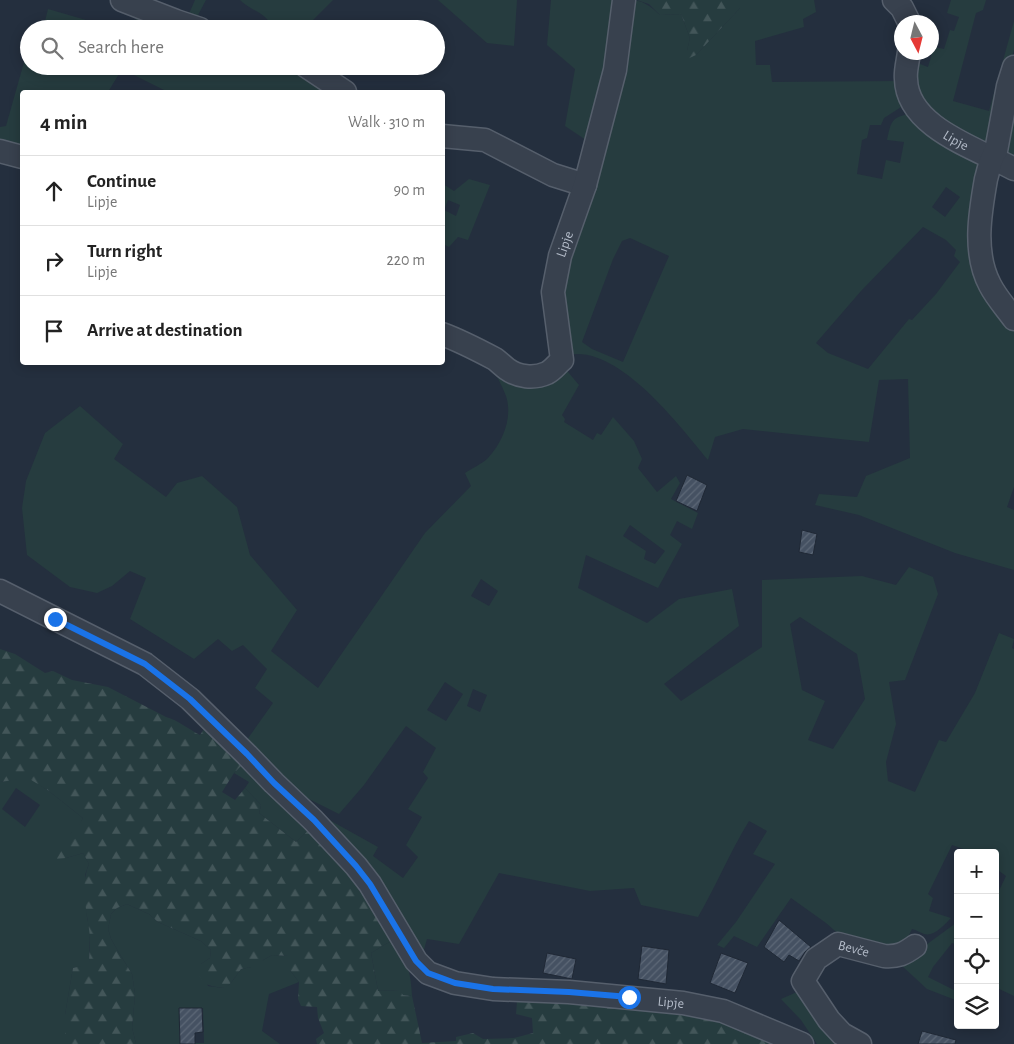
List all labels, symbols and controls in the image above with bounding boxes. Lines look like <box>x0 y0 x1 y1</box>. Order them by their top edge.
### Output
north arrow <box>894 15 939 60</box>
search box <box>20 20 445 75</box>
icon: search <box>38 34 66 62</box>
text: Search here <box>78 38 164 57</box>
text: 4 min <box>40 112 87 133</box>
text: Walk · 310 m <box>348 114 425 130</box>
street label: Lipje <box>940 128 971 153</box>
text: Continue <box>87 172 156 191</box>
icon: ahead <box>40 177 68 205</box>
text: 90 m <box>394 182 425 198</box>
text: Lipje <box>87 194 117 210</box>
street label: Lipje <box>554 230 576 259</box>
text: Turn right <box>87 242 162 261</box>
icon: right <box>40 247 68 275</box>
text: 220 m <box>387 252 425 268</box>
text: Lipje <box>87 264 117 280</box>
icon: arrive <box>40 317 68 345</box>
text: Arrive at destination <box>87 321 243 340</box>
route end <box>44 608 67 631</box>
map controls <box>954 849 999 1029</box>
button: + <box>954 849 999 894</box>
button: − <box>954 894 999 939</box>
street label: Bevče <box>836 938 870 960</box>
button: locate <box>954 939 999 984</box>
button: layers <box>954 984 999 1029</box>
route start <box>618 986 641 1009</box>
street label: Lipje <box>657 995 685 1011</box>

